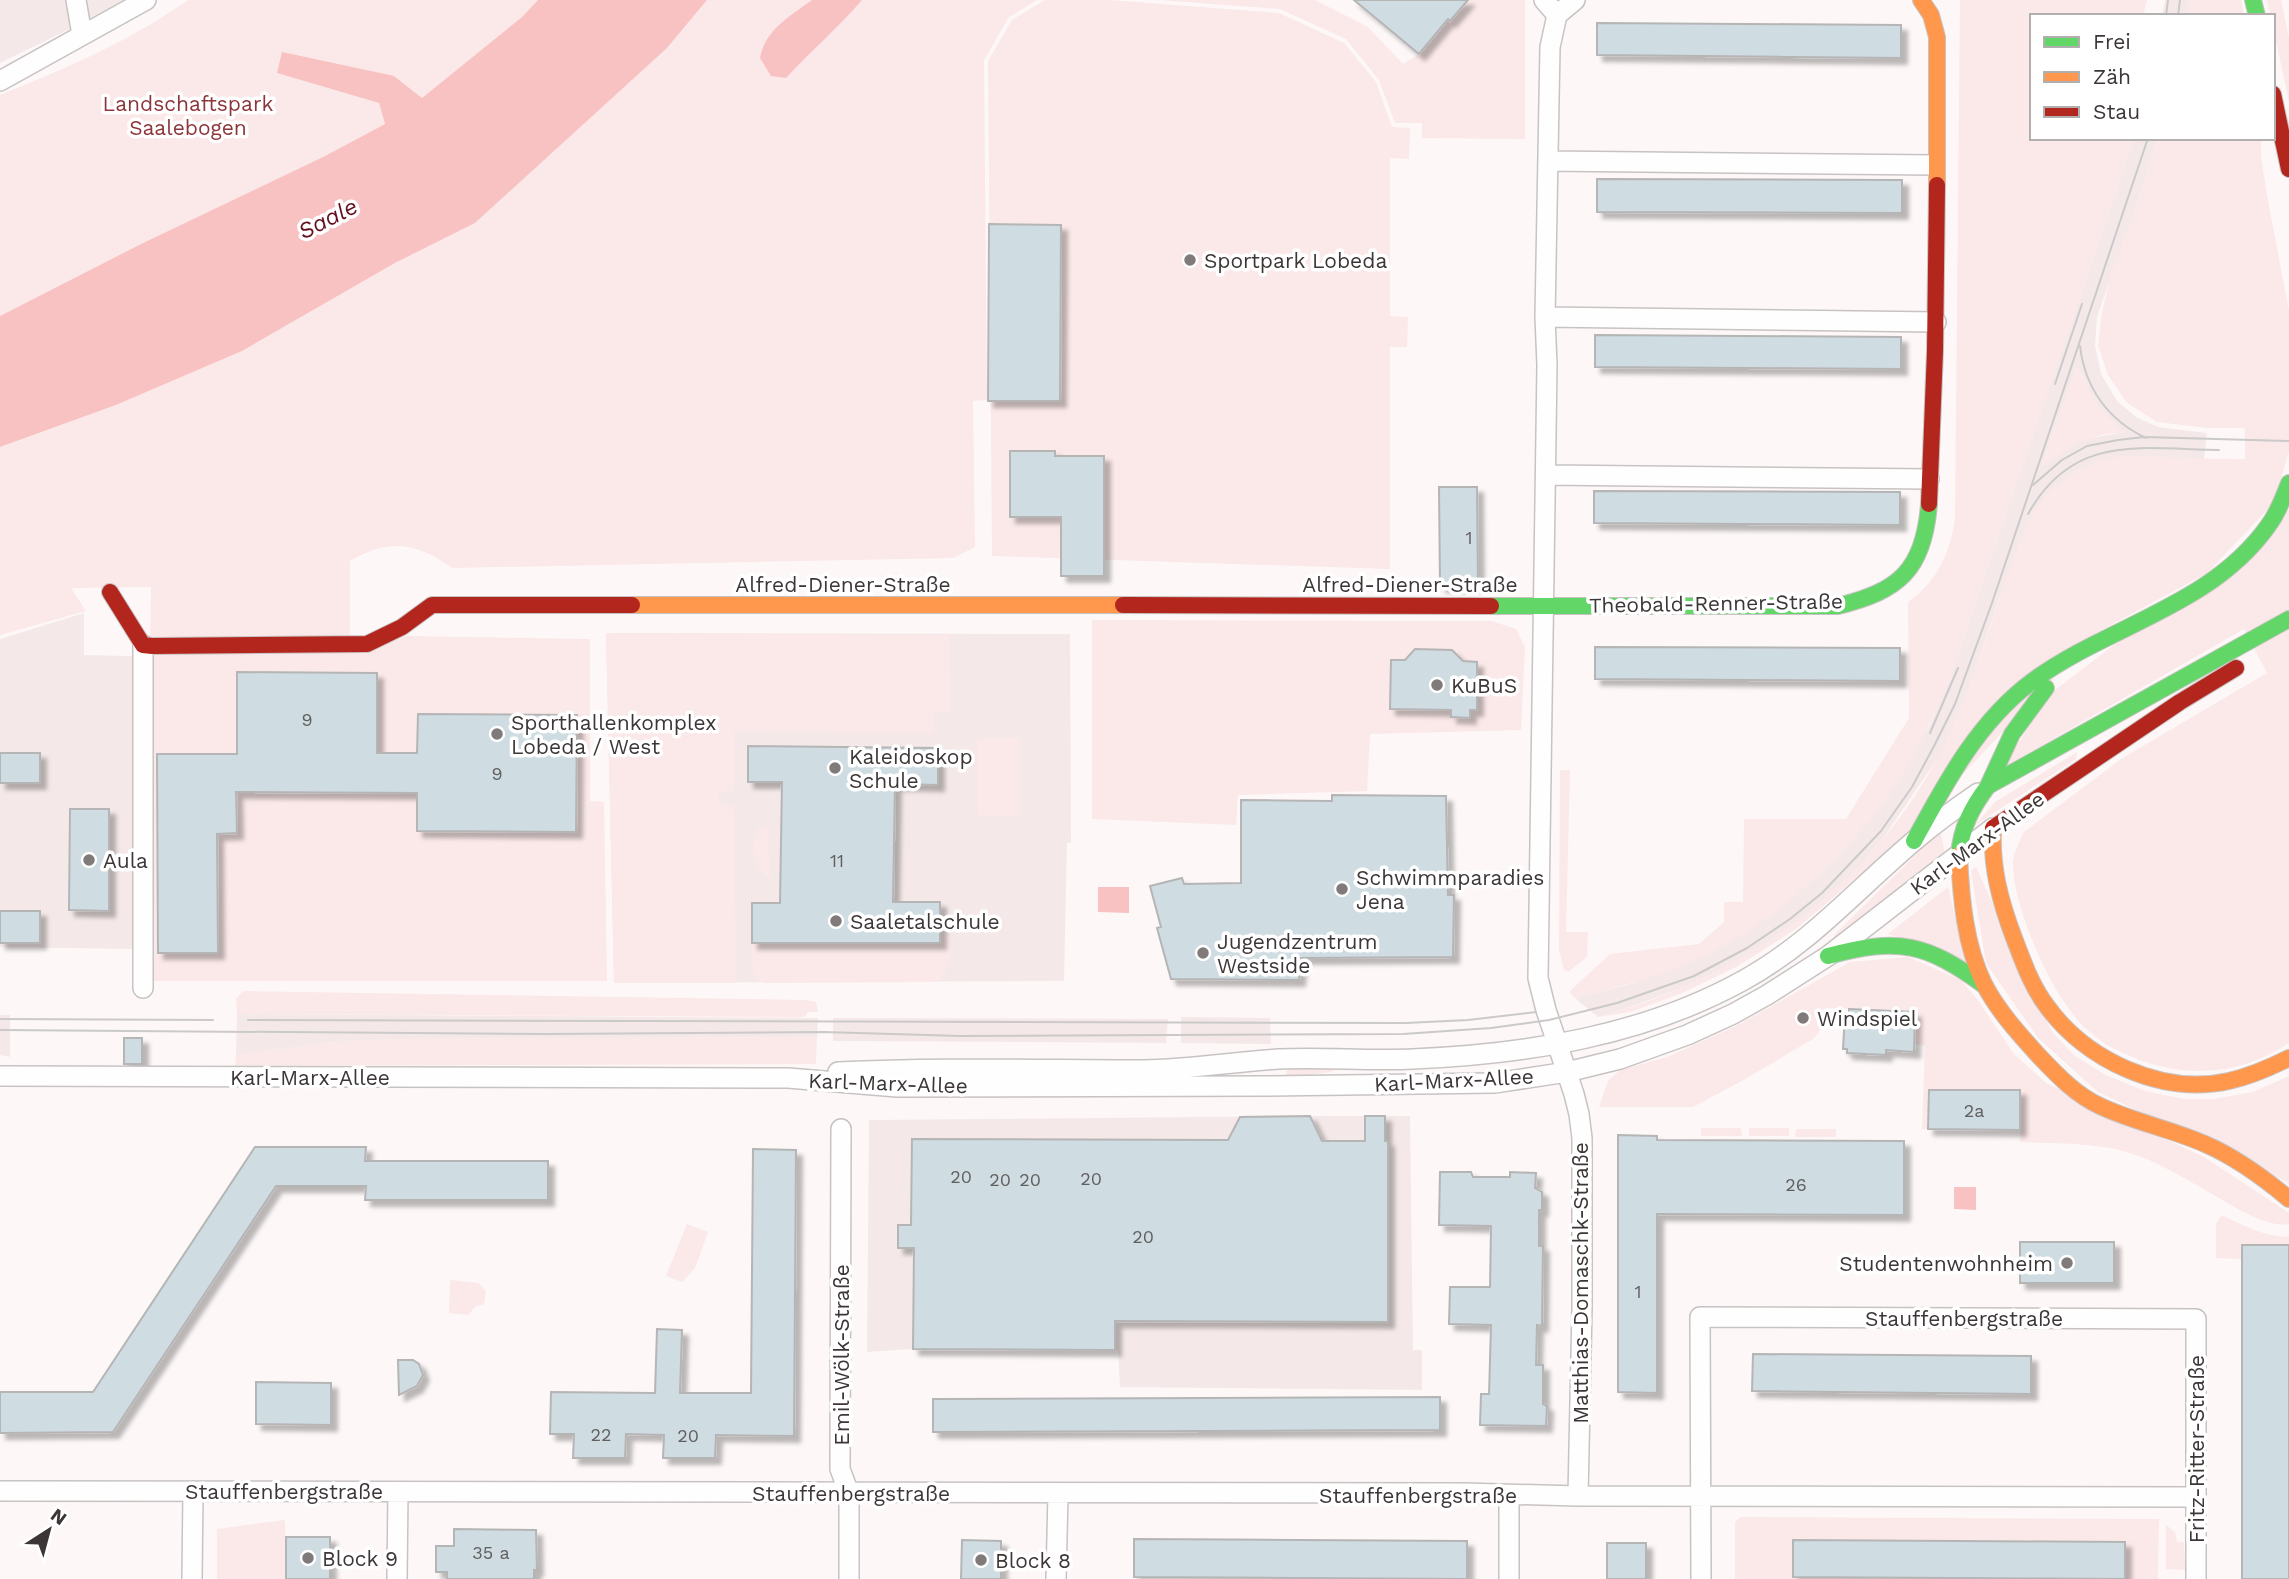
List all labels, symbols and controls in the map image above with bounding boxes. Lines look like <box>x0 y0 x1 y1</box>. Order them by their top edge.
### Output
legend <box>2030 14 2275 140</box>
text: Frei <box>2093 29 2131 54</box>
text: Zäh <box>2093 64 2131 89</box>
park label: Landschaftspark Saalebogen <box>103 91 273 140</box>
text: Stau <box>2093 99 2140 124</box>
water label: Saale <box>294 193 362 245</box>
place label: Sportpark Lobeda <box>1204 248 1387 273</box>
marker: Sportpark Lobeda <box>1182 252 1198 268</box>
house number: 1 <box>1465 527 1473 548</box>
street label: Alfred-Diener-Straße <box>735 572 951 597</box>
street label: Alfred-Diener-Straße <box>1302 572 1518 597</box>
street label: Theobald-Renner-Straße <box>1589 588 1843 618</box>
place label: KuBuS <box>1451 673 1517 698</box>
marker: KuBuS <box>1429 677 1445 693</box>
house number: 9 <box>301 709 313 730</box>
place label: Sporthallenkomplex Lobeda / West <box>511 710 716 759</box>
marker: Sporthallenkomplex Lobeda / West <box>489 726 505 742</box>
place label: Kaleidoskop Schule <box>849 744 973 793</box>
marker: Kaleidoskop Schule <box>827 760 843 776</box>
house number: 9 <box>491 763 503 784</box>
street label: Karl-Marx-Allee <box>1905 786 2049 900</box>
place label: Aula <box>103 848 148 873</box>
house number: 11 <box>830 850 844 871</box>
marker: Aula <box>81 852 97 868</box>
place label: Schwimmparadies Jena <box>1356 865 1544 914</box>
marker: Schwimmparadies Jena <box>1334 881 1350 897</box>
place label: Saaletalschule <box>850 909 1000 934</box>
marker: Saaletalschule <box>828 913 844 929</box>
place label: Jugendzentrum Westside <box>1217 929 1377 978</box>
marker: Jugendzentrum Westside <box>1195 945 1211 961</box>
place label: Windspiel <box>1817 1006 1918 1031</box>
marker: Windspiel <box>1795 1010 1811 1026</box>
street label: Karl-Marx-Allee <box>1374 1063 1534 1097</box>
street label: Karl-Marx-Allee <box>230 1065 390 1090</box>
street label: Karl-Marx-Allee <box>808 1068 968 1098</box>
house number: 2a <box>1964 1100 1984 1121</box>
street label: Matthias-Domaschk-Straße <box>1568 1142 1593 1424</box>
house number: 20 <box>950 1166 972 1187</box>
house number: 20 <box>1080 1168 1102 1189</box>
house number: 20 <box>989 1169 1011 1190</box>
house number: 20 <box>1019 1169 1041 1190</box>
house number: 26 <box>1785 1174 1807 1195</box>
house number: 20 <box>1132 1226 1154 1247</box>
place label: Studentenwohnheim <box>1839 1251 2053 1276</box>
marker: Studentenwohnheim <box>2059 1255 2075 1271</box>
street label: Emil-Wölk-Straße <box>829 1264 854 1446</box>
house number: 1 <box>1634 1281 1642 1302</box>
street label: Stauffenbergstraße <box>1865 1306 2063 1331</box>
street label: Fritz-Ritter-Straße <box>2184 1355 2209 1543</box>
house number: 22 <box>591 1424 612 1445</box>
house number: 20 <box>677 1425 699 1446</box>
street label: Stauffenbergstraße <box>185 1479 383 1504</box>
street label: Stauffenbergstraße <box>752 1481 950 1506</box>
street label: Stauffenbergstraße <box>1319 1483 1517 1508</box>
north arrow <box>14 1495 84 1565</box>
text: N <box>46 1503 71 1530</box>
house number: 35 a <box>472 1542 510 1563</box>
place label: Block 9 <box>322 1546 398 1571</box>
place label: Block 8 <box>995 1548 1071 1573</box>
marker: Block 9 <box>300 1550 316 1566</box>
marker: Block 8 <box>973 1552 989 1568</box>

